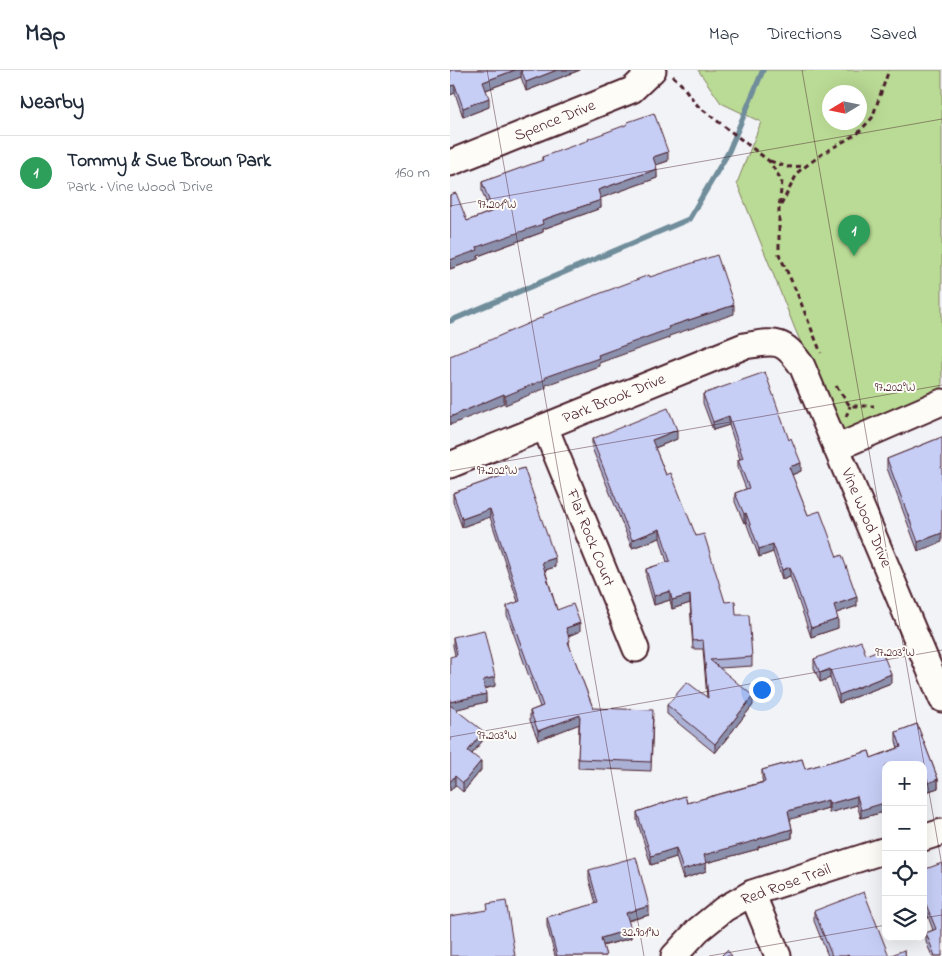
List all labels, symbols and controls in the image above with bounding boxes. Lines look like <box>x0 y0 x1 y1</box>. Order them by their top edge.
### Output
text: Map <box>25 17 66 52</box>
text: Map <box>709 22 739 48</box>
text: Directions <box>767 22 842 48</box>
text: Saved <box>870 22 917 48</box>
north arrow <box>822 85 867 130</box>
text: Nearby <box>20 88 84 118</box>
street label: Spence Drive <box>511 94 600 148</box>
text: Tommy & Sue Brown Park <box>67 148 271 175</box>
text: 1 <box>33 161 39 185</box>
text: 160 m <box>395 161 430 185</box>
text: Park · Vine Wood Drive <box>67 175 213 199</box>
text: 97.201°W <box>478 196 516 214</box>
pin: 1 <box>838 215 870 256</box>
street label: Park Brook Drive <box>559 367 670 431</box>
text: 97.202°W <box>875 379 915 397</box>
text: 97.202°W <box>477 462 517 480</box>
street label: Vine Wood Drive <box>834 464 898 572</box>
street label: Flat Rock Court <box>559 485 621 591</box>
text: 97.203°W <box>875 644 915 662</box>
your location <box>749 677 775 703</box>
text: 97.203°W <box>477 727 517 745</box>
map controls <box>882 761 927 941</box>
button: + <box>882 761 927 806</box>
button: − <box>882 806 927 851</box>
button: locate <box>882 851 927 896</box>
street label: Red Rose Trail <box>738 858 834 912</box>
button: layers <box>882 896 927 941</box>
text: 32.901°N <box>622 924 660 942</box>

